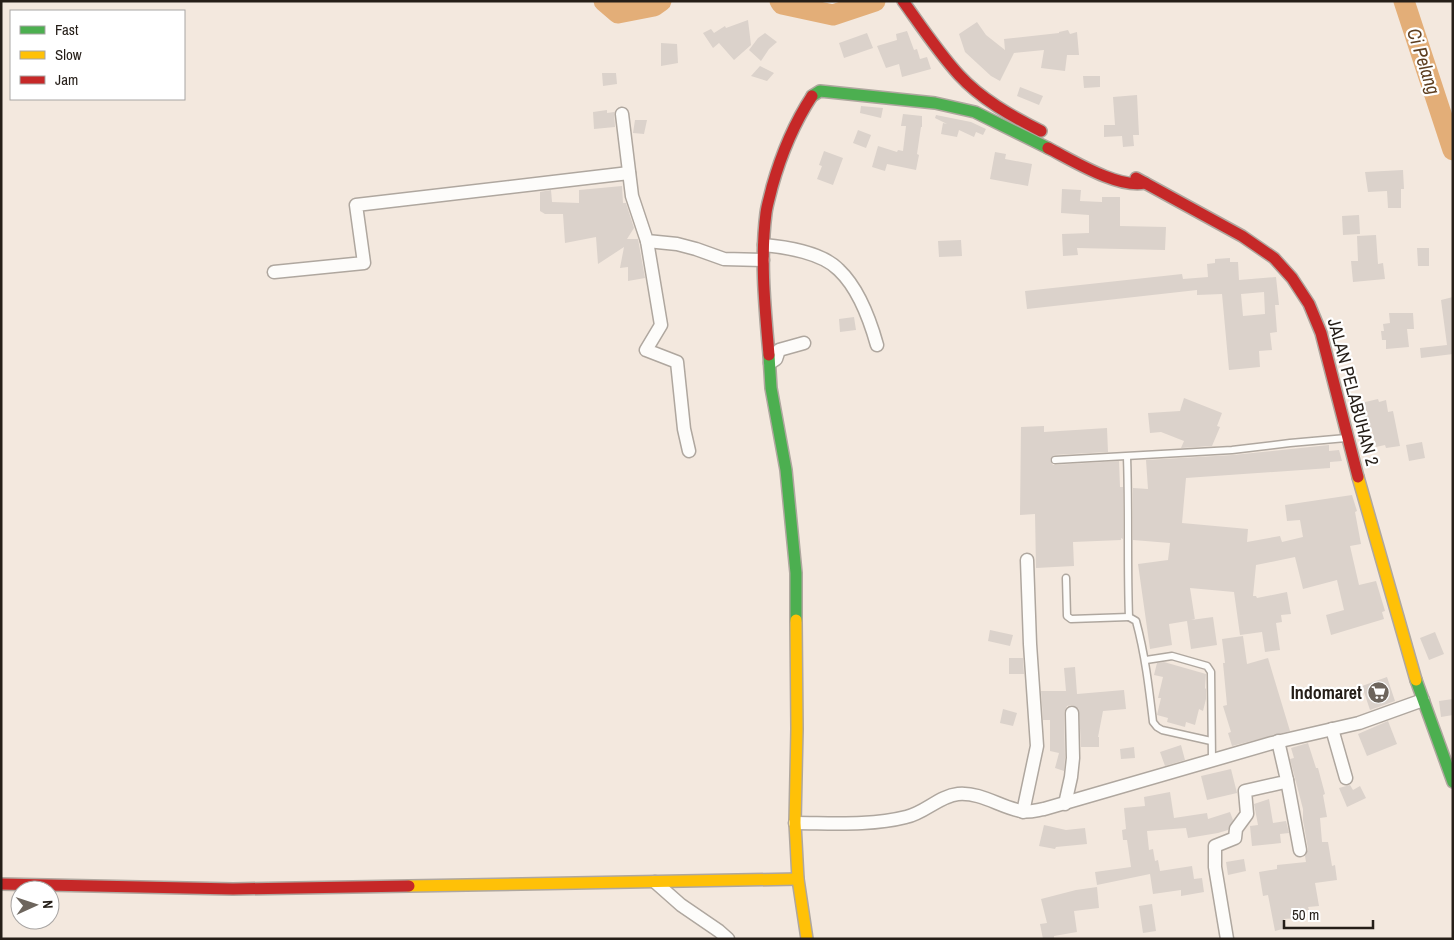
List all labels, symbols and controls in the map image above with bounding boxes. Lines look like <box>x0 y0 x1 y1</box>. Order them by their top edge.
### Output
legend <box>10 10 185 100</box>
text: Fast <box>55 19 79 40</box>
water label: Ci Pelang <box>1401 24 1447 98</box>
text: Slow <box>55 44 82 65</box>
text: Jam <box>55 69 78 90</box>
street label: JALAN PELABUHAN 2 <box>1322 315 1385 468</box>
place label: Indomaret <box>1291 680 1362 705</box>
supermarket icon: Indomaret <box>1366 681 1390 705</box>
north arrow <box>10 880 60 930</box>
scale bar <box>1284 898 1373 930</box>
text: N <box>39 900 57 909</box>
text: 50 m <box>1292 904 1319 925</box>

